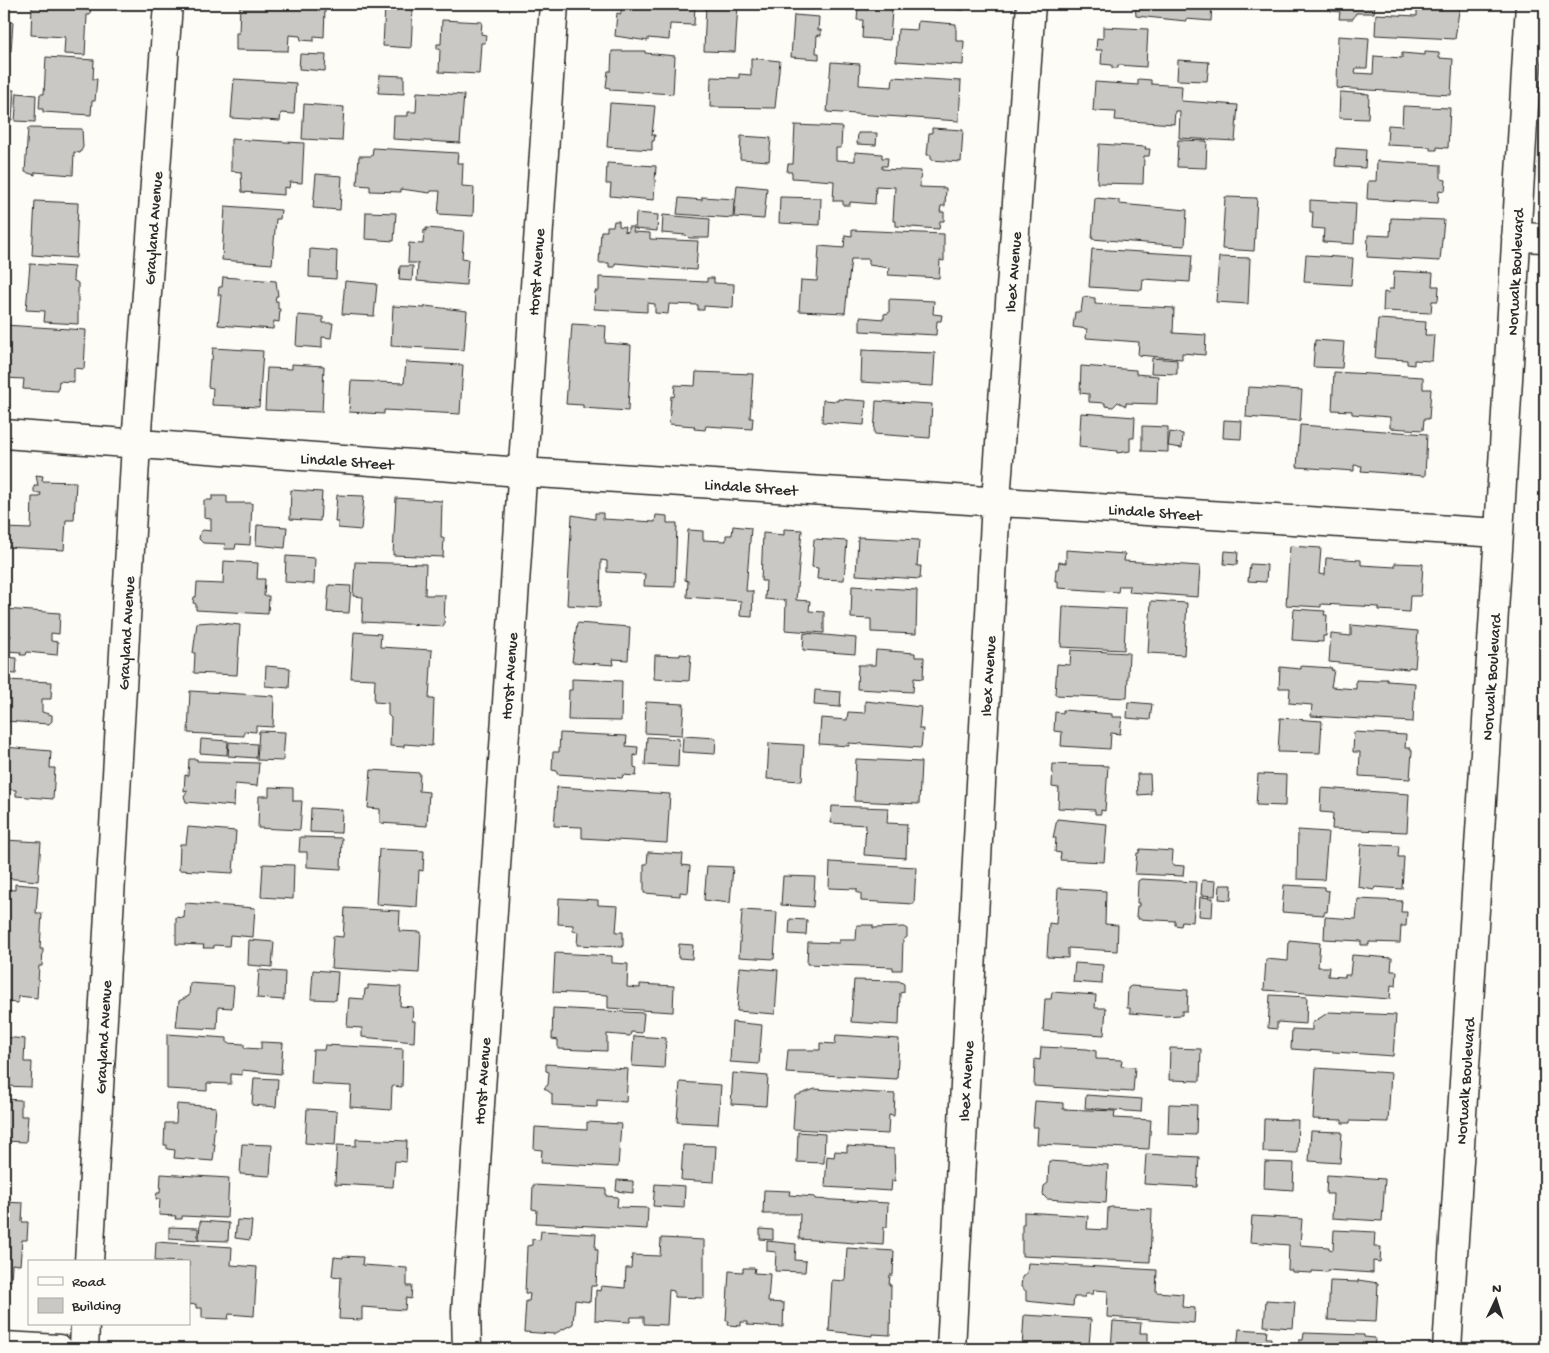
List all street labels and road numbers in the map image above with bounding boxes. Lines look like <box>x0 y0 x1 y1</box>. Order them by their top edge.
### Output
street label: Grayland Avenue <box>142 170 169 286</box>
street label: Norwalk Boulevard <box>1505 207 1530 336</box>
street label: Horst Avenue <box>526 227 551 317</box>
street label: Ibex Avenue <box>1003 231 1028 313</box>
street label: Lindale Street <box>299 451 395 476</box>
street label: Lindale Street <box>703 477 799 502</box>
street label: Lindale Street <box>1107 502 1203 527</box>
street label: Grayland Avenue <box>116 575 141 691</box>
street label: Norwalk Boulevard <box>1480 612 1508 741</box>
street label: Horst Avenue <box>499 631 524 721</box>
street label: Ibex Avenue <box>979 635 1002 717</box>
street label: Grayland Avenue <box>93 979 118 1095</box>
street label: Norwalk Boulevard <box>1454 1016 1482 1145</box>
street label: Horst Avenue <box>472 1036 497 1126</box>
street label: Ibex Avenue <box>957 1040 980 1122</box>

